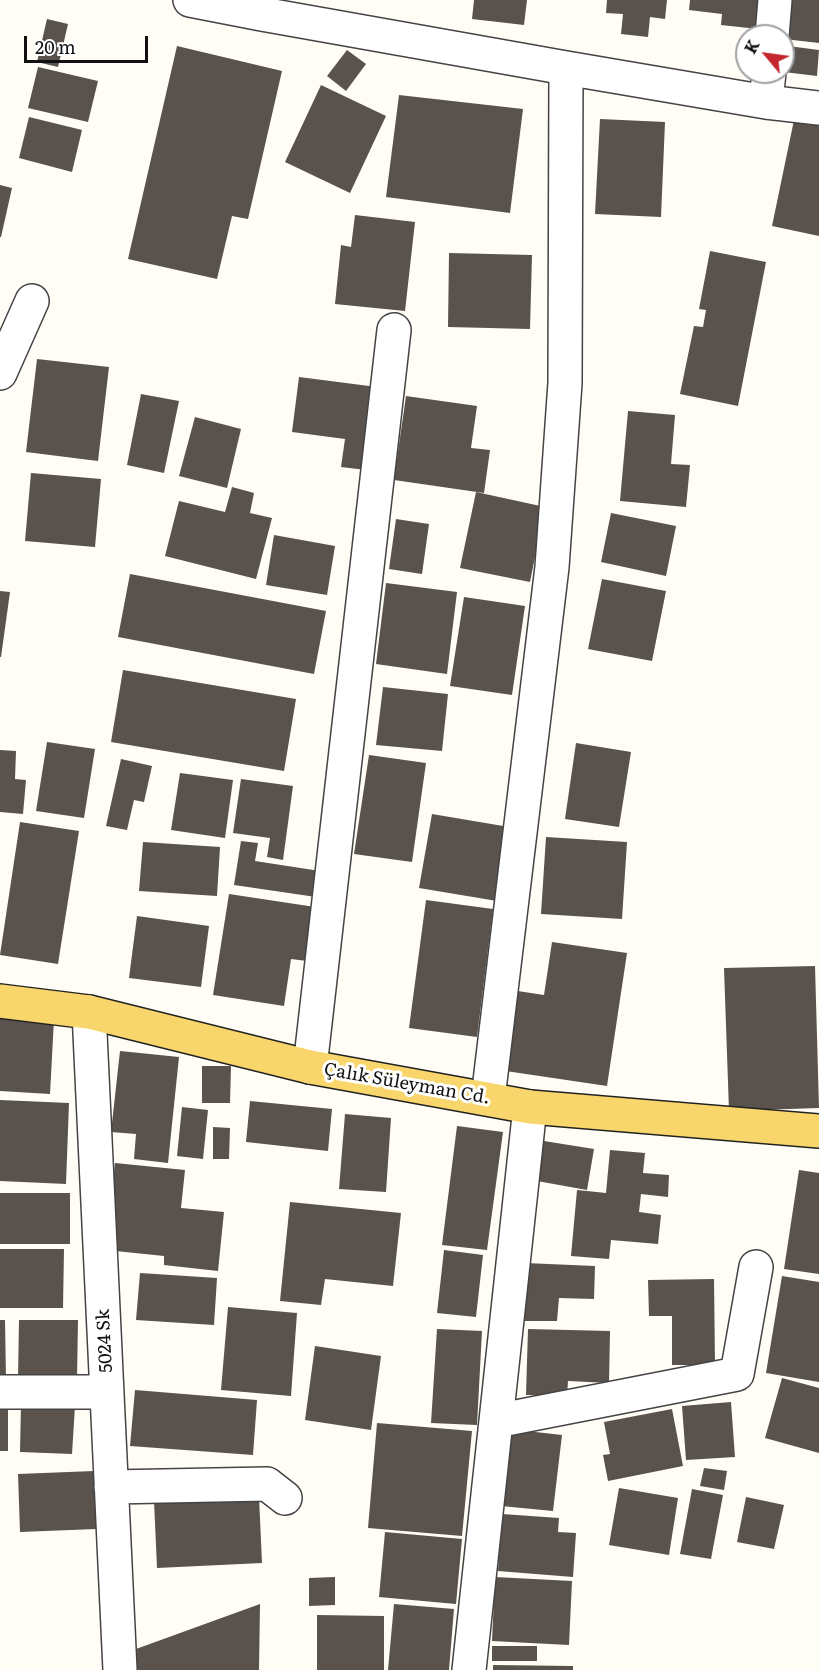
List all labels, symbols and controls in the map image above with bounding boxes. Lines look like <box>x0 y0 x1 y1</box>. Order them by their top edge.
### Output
scale bar <box>27 24 152 62</box>
north arrow <box>735 24 795 84</box>
text: 20 m <box>35 33 76 60</box>
text: K <box>737 35 765 58</box>
street label: Çalık Süleyman Cd. <box>322 1059 492 1109</box>
street label: 5024 Sk <box>93 1309 117 1373</box>

